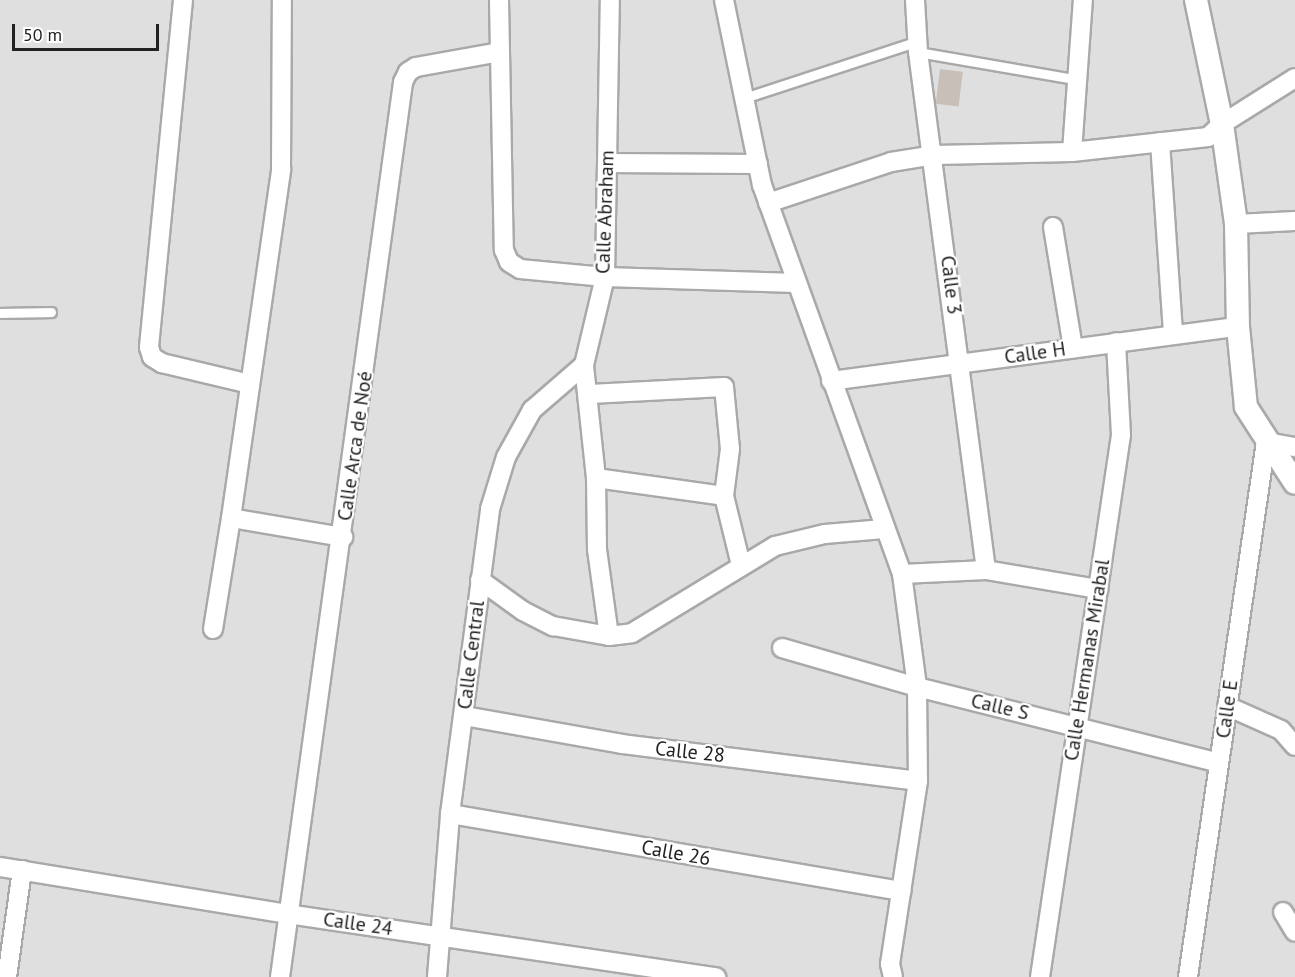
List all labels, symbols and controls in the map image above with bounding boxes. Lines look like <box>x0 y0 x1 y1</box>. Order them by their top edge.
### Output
scale bar <box>15 12 162 50</box>
text: 50 m <box>23 23 62 46</box>
street label: Calle Abraham <box>591 149 619 275</box>
street label: Calle 3 <box>935 254 967 316</box>
street label: Calle H <box>1003 337 1067 369</box>
street label: Calle Arca de Noé <box>333 369 377 523</box>
street label: Calle Hermanas Mirabal <box>1059 557 1115 763</box>
street label: Calle Central <box>452 599 490 711</box>
street label: Calle E <box>1211 678 1243 740</box>
street label: Calle S <box>969 689 1031 725</box>
street label: Calle 28 <box>654 736 726 768</box>
street label: Calle 26 <box>639 835 713 871</box>
street label: Calle 24 <box>322 907 394 941</box>

